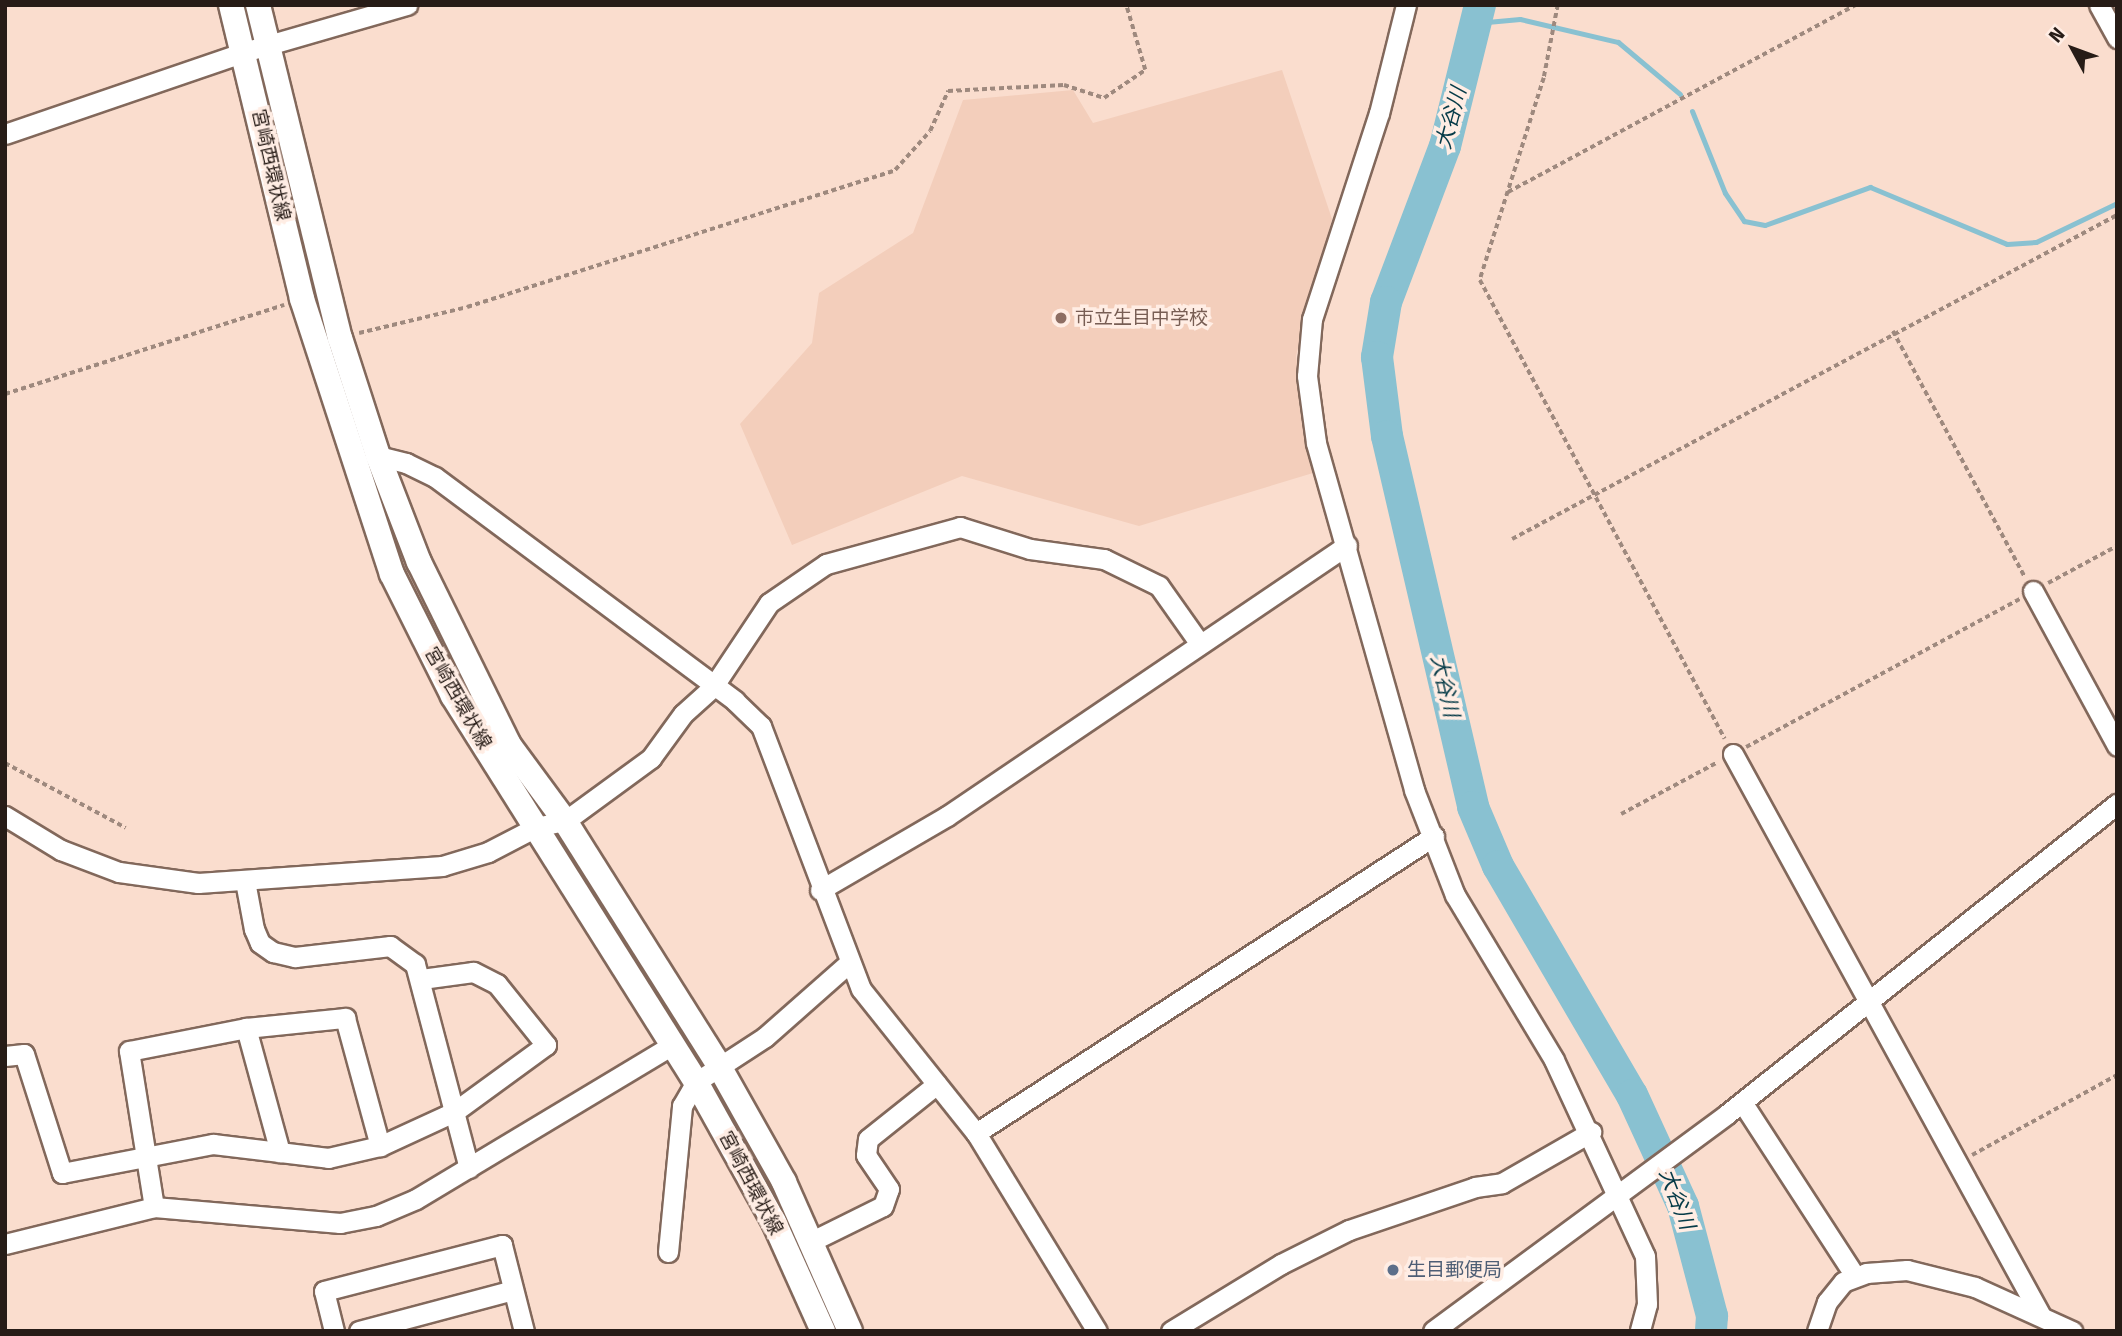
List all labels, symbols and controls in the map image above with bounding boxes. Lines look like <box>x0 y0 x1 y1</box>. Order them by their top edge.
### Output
north arrow <box>2038 14 2108 84</box>
text: N <box>2044 23 2070 47</box>
water label: 大谷川 <box>1431 84 1471 152</box>
street label: 宮崎西環状線 <box>247 107 295 223</box>
place label: 市立生目中学校 <box>1075 307 1208 329</box>
marker: 市立生目中学校 <box>1053 310 1069 326</box>
street label: 宮崎西環状線 <box>420 643 496 753</box>
water label: 大谷川 <box>1426 652 1464 720</box>
street label: 宮崎西環状線 <box>714 1127 788 1239</box>
water label: 大谷川 <box>1654 1165 1700 1233</box>
place label: 生目郵便局 <box>1407 1259 1502 1281</box>
marker: 生目郵便局 <box>1385 1262 1401 1278</box>

